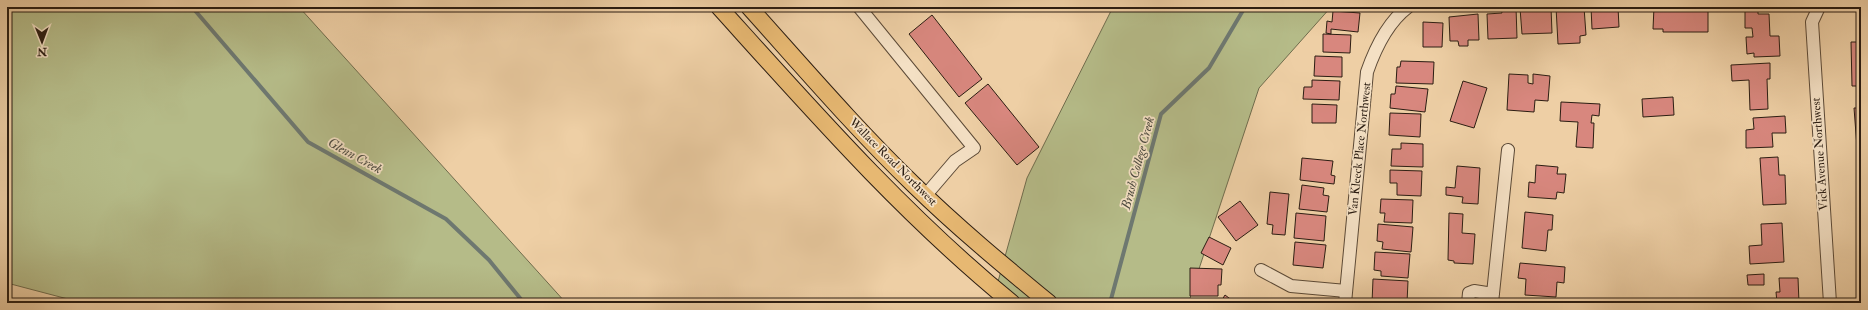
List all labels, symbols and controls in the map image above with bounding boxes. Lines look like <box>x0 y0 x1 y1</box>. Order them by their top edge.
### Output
north arrow <box>22 22 62 62</box>
text: N <box>36 45 48 58</box>
street label: Van Kleeck Place Northwest <box>1346 81 1374 217</box>
street label: Vick Avenue Northwest <box>1809 97 1831 211</box>
street label: Wallace Road Northwest <box>845 114 940 209</box>
water label: Brush College Creek <box>1118 115 1158 212</box>
water label: Glenn Creek <box>325 135 385 177</box>

